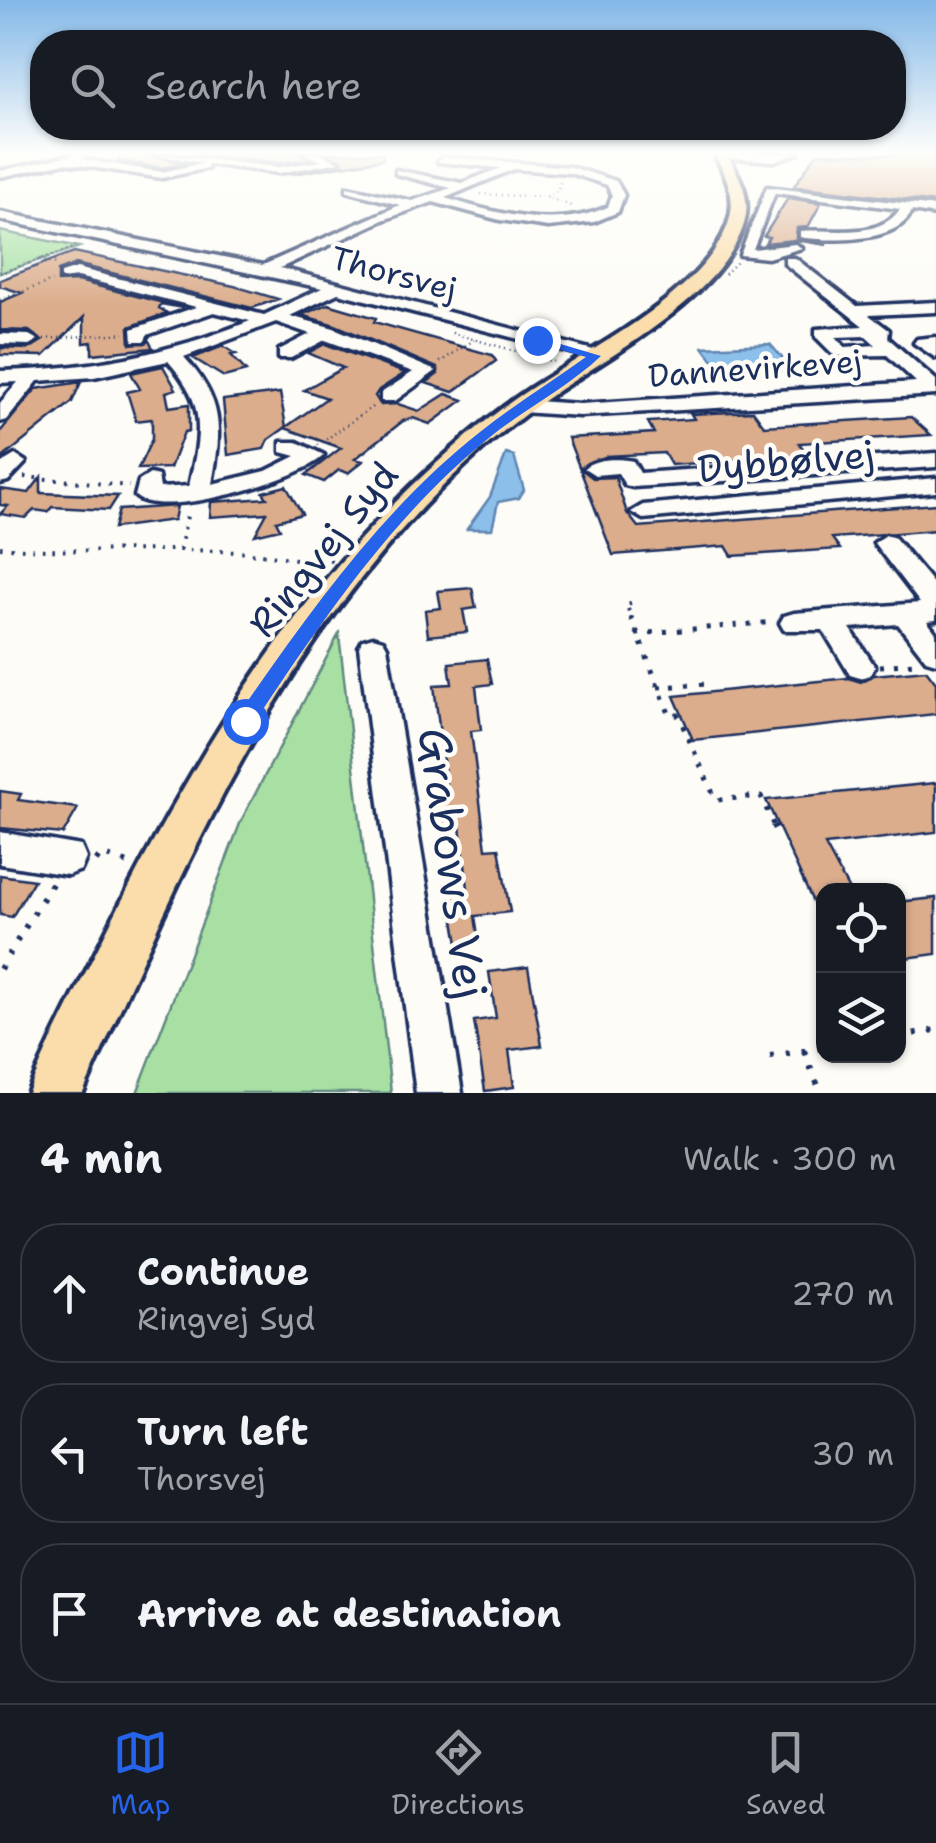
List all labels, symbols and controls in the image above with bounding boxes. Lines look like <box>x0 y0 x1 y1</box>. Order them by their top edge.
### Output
search box <box>30 30 906 140</box>
icon: search <box>65 58 120 113</box>
text: Search here <box>145 60 362 111</box>
street label: Thorsvej <box>326 236 462 310</box>
route end <box>515 318 561 364</box>
street label: Dannevirkevej <box>647 339 863 397</box>
street label: Dybbølvej <box>695 428 877 494</box>
street label: Ringvej Syd <box>237 451 409 647</box>
route start <box>223 699 269 745</box>
street label: Grabows Vej <box>404 724 502 1002</box>
map controls <box>816 883 906 1063</box>
button: locate <box>816 883 906 973</box>
button: layers <box>816 973 906 1063</box>
text: 4 min <box>40 1130 162 1186</box>
text: Walk · 300 m <box>683 1137 896 1180</box>
text: Continue <box>137 1246 309 1297</box>
icon: ahead <box>42 1266 97 1321</box>
text: 270 m <box>791 1272 894 1315</box>
text: Ringvej Syd <box>137 1297 315 1340</box>
text: Turn left <box>137 1406 309 1457</box>
icon: left <box>42 1426 97 1481</box>
text: 30 m <box>811 1432 894 1475</box>
text: Thorsvej <box>137 1457 266 1500</box>
icon: arrive <box>42 1586 97 1641</box>
text: Arrive at destination <box>137 1588 561 1639</box>
tab: Map <box>111 1725 170 1823</box>
tab: Directions <box>391 1725 525 1823</box>
tab: Saved <box>746 1725 825 1823</box>

